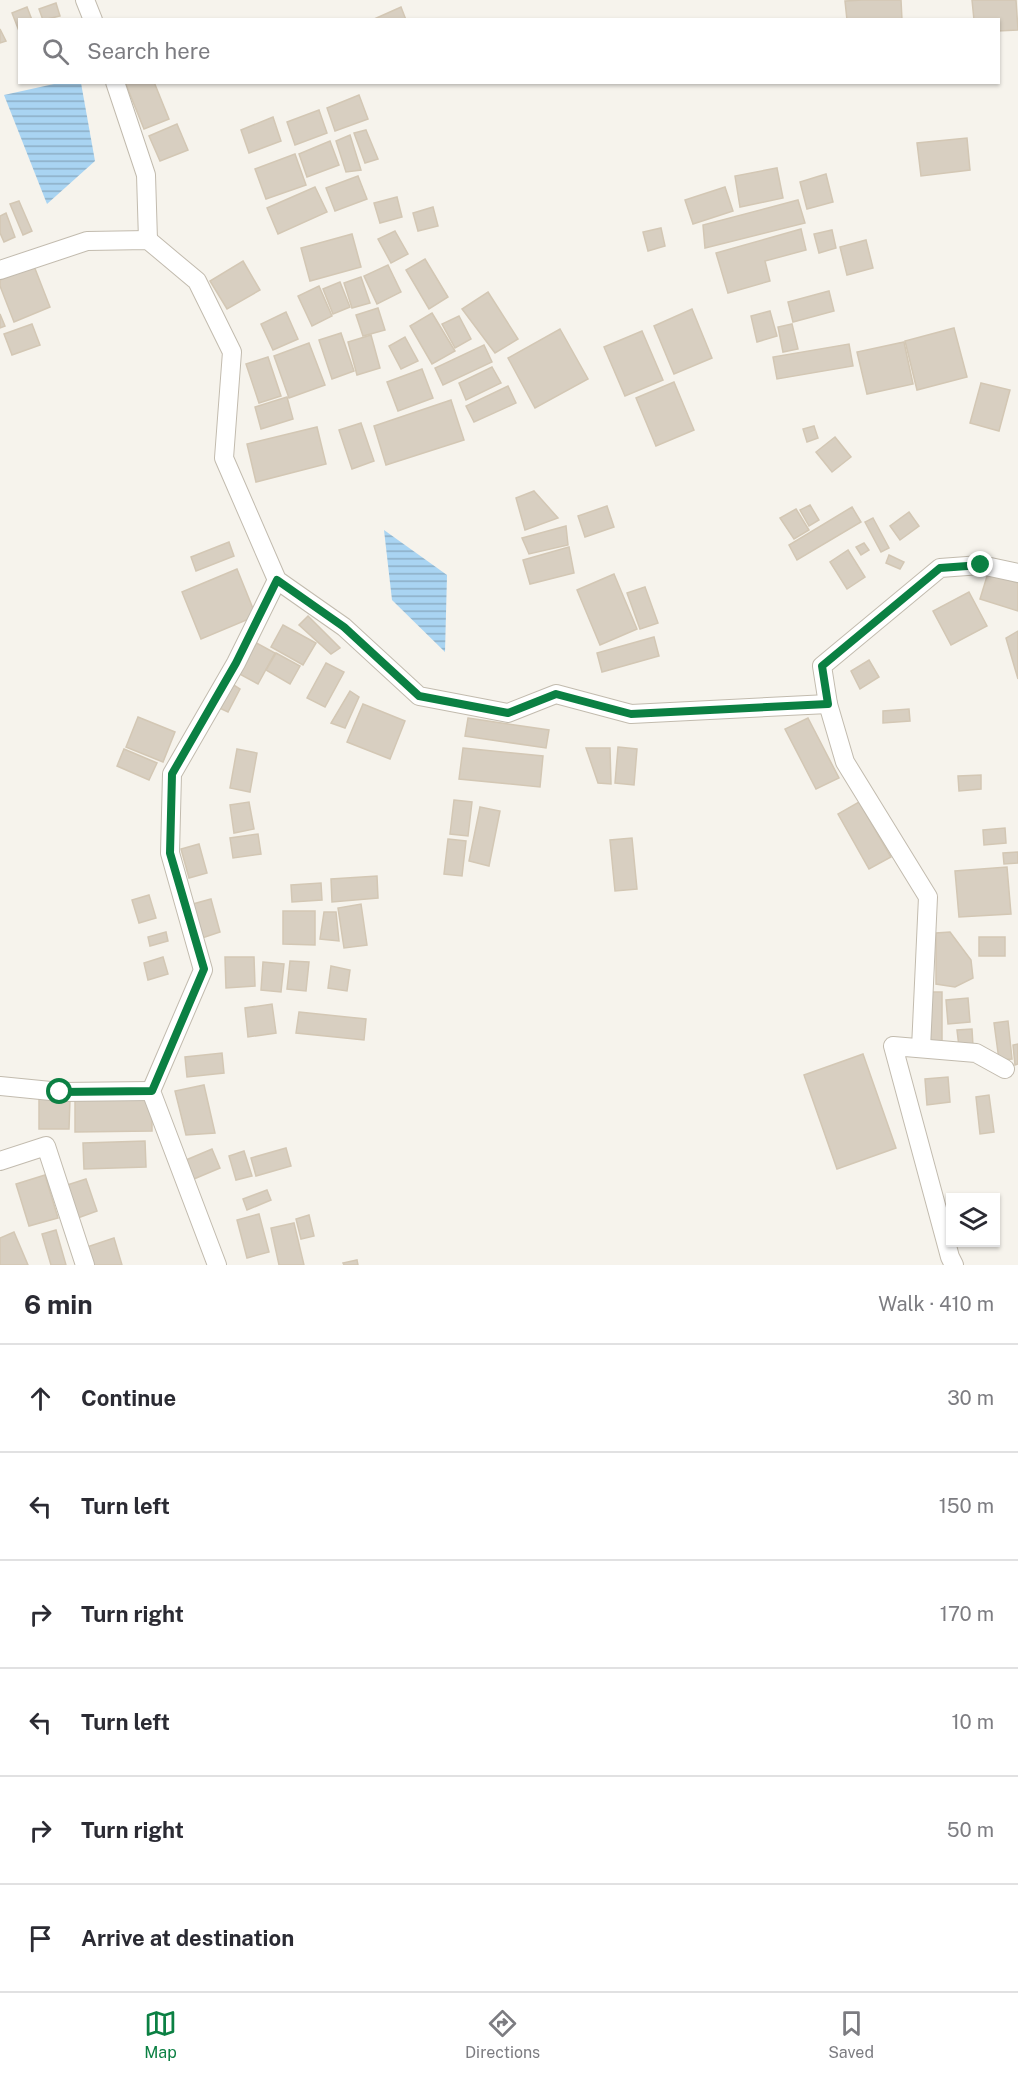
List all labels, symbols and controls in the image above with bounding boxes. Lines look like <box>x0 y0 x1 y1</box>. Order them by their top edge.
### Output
search box <box>18 18 1000 84</box>
icon: search <box>39 35 72 68</box>
text: Search here <box>87 38 211 64</box>
route end <box>967 551 993 577</box>
route start <box>46 1078 72 1104</box>
map controls <box>946 1193 1000 1247</box>
button: layers <box>946 1193 1000 1247</box>
text: 6 min <box>24 1289 93 1320</box>
text: Walk · 410 m <box>878 1292 994 1316</box>
icon: ahead <box>24 1382 57 1415</box>
text: Continue <box>81 1385 176 1411</box>
text: 30 m <box>947 1386 994 1410</box>
icon: left <box>24 1490 57 1523</box>
text: Turn left <box>81 1493 170 1519</box>
text: 150 m <box>939 1494 994 1518</box>
icon: right <box>24 1598 57 1631</box>
text: Turn right <box>81 1601 184 1627</box>
text: 170 m <box>940 1602 994 1626</box>
icon: left <box>24 1706 57 1739</box>
text: Turn left <box>81 1709 170 1735</box>
text: 10 m <box>951 1710 994 1734</box>
icon: right <box>24 1814 57 1847</box>
text: Turn right <box>81 1817 184 1843</box>
text: 50 m <box>947 1818 994 1842</box>
icon: arrive <box>24 1922 57 1955</box>
text: Arrive at destination <box>81 1925 294 1951</box>
tab: Map <box>144 2007 177 2062</box>
tab: Directions <box>465 2007 540 2062</box>
tab: Saved <box>828 2007 874 2062</box>

